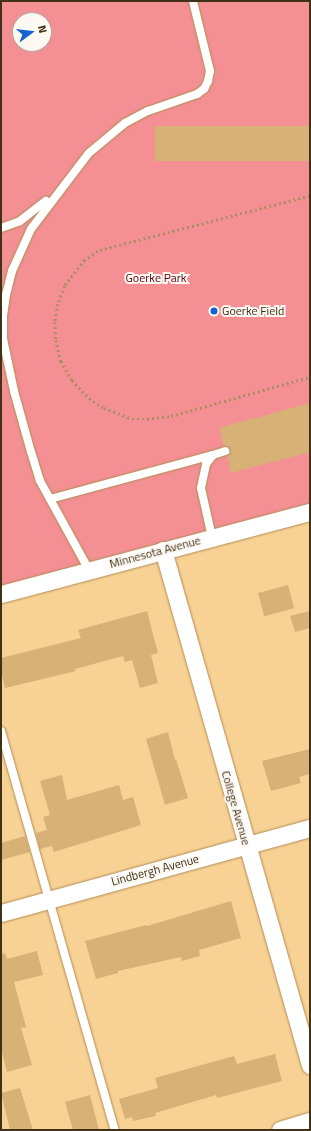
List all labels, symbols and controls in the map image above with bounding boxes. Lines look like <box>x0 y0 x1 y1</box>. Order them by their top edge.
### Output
north arrow <box>12 12 52 52</box>
text: N <box>34 23 51 35</box>
park label: Goerke Park <box>125 271 187 285</box>
place label: Goerke Field <box>222 304 284 318</box>
marker: Goerke Field <box>209 306 219 316</box>
street label: Minnesota Avenue <box>108 533 202 571</box>
street label: College Avenue <box>219 769 253 847</box>
street label: Lindbergh Avenue <box>109 851 201 889</box>

